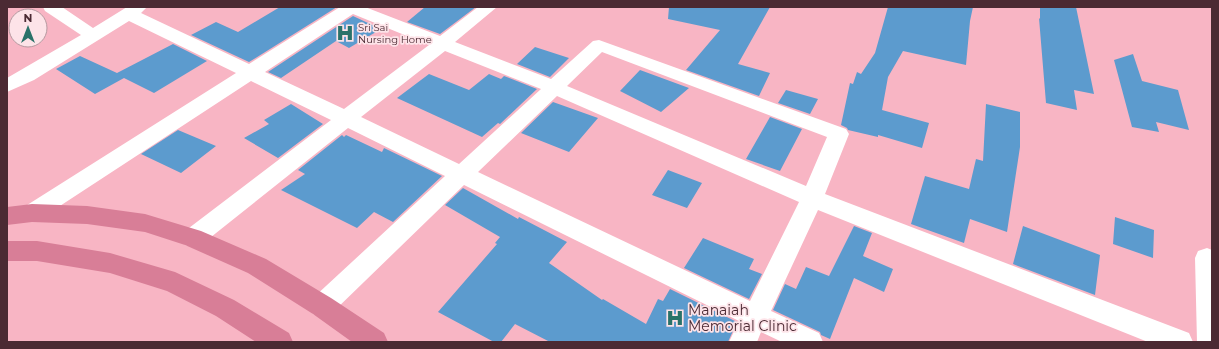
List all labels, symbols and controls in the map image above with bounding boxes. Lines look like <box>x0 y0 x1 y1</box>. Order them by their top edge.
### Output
north arrow <box>8 8 48 48</box>
text: N <box>24 11 32 25</box>
place label: Sri Sai Nursing Home <box>358 21 432 46</box>
hospital icon: Sri Sai Nursing Home <box>335 23 355 43</box>
place label: Manaiah Memorial Clinic <box>688 301 797 335</box>
hospital icon: Manaiah Memorial Clinic <box>665 308 685 328</box>

